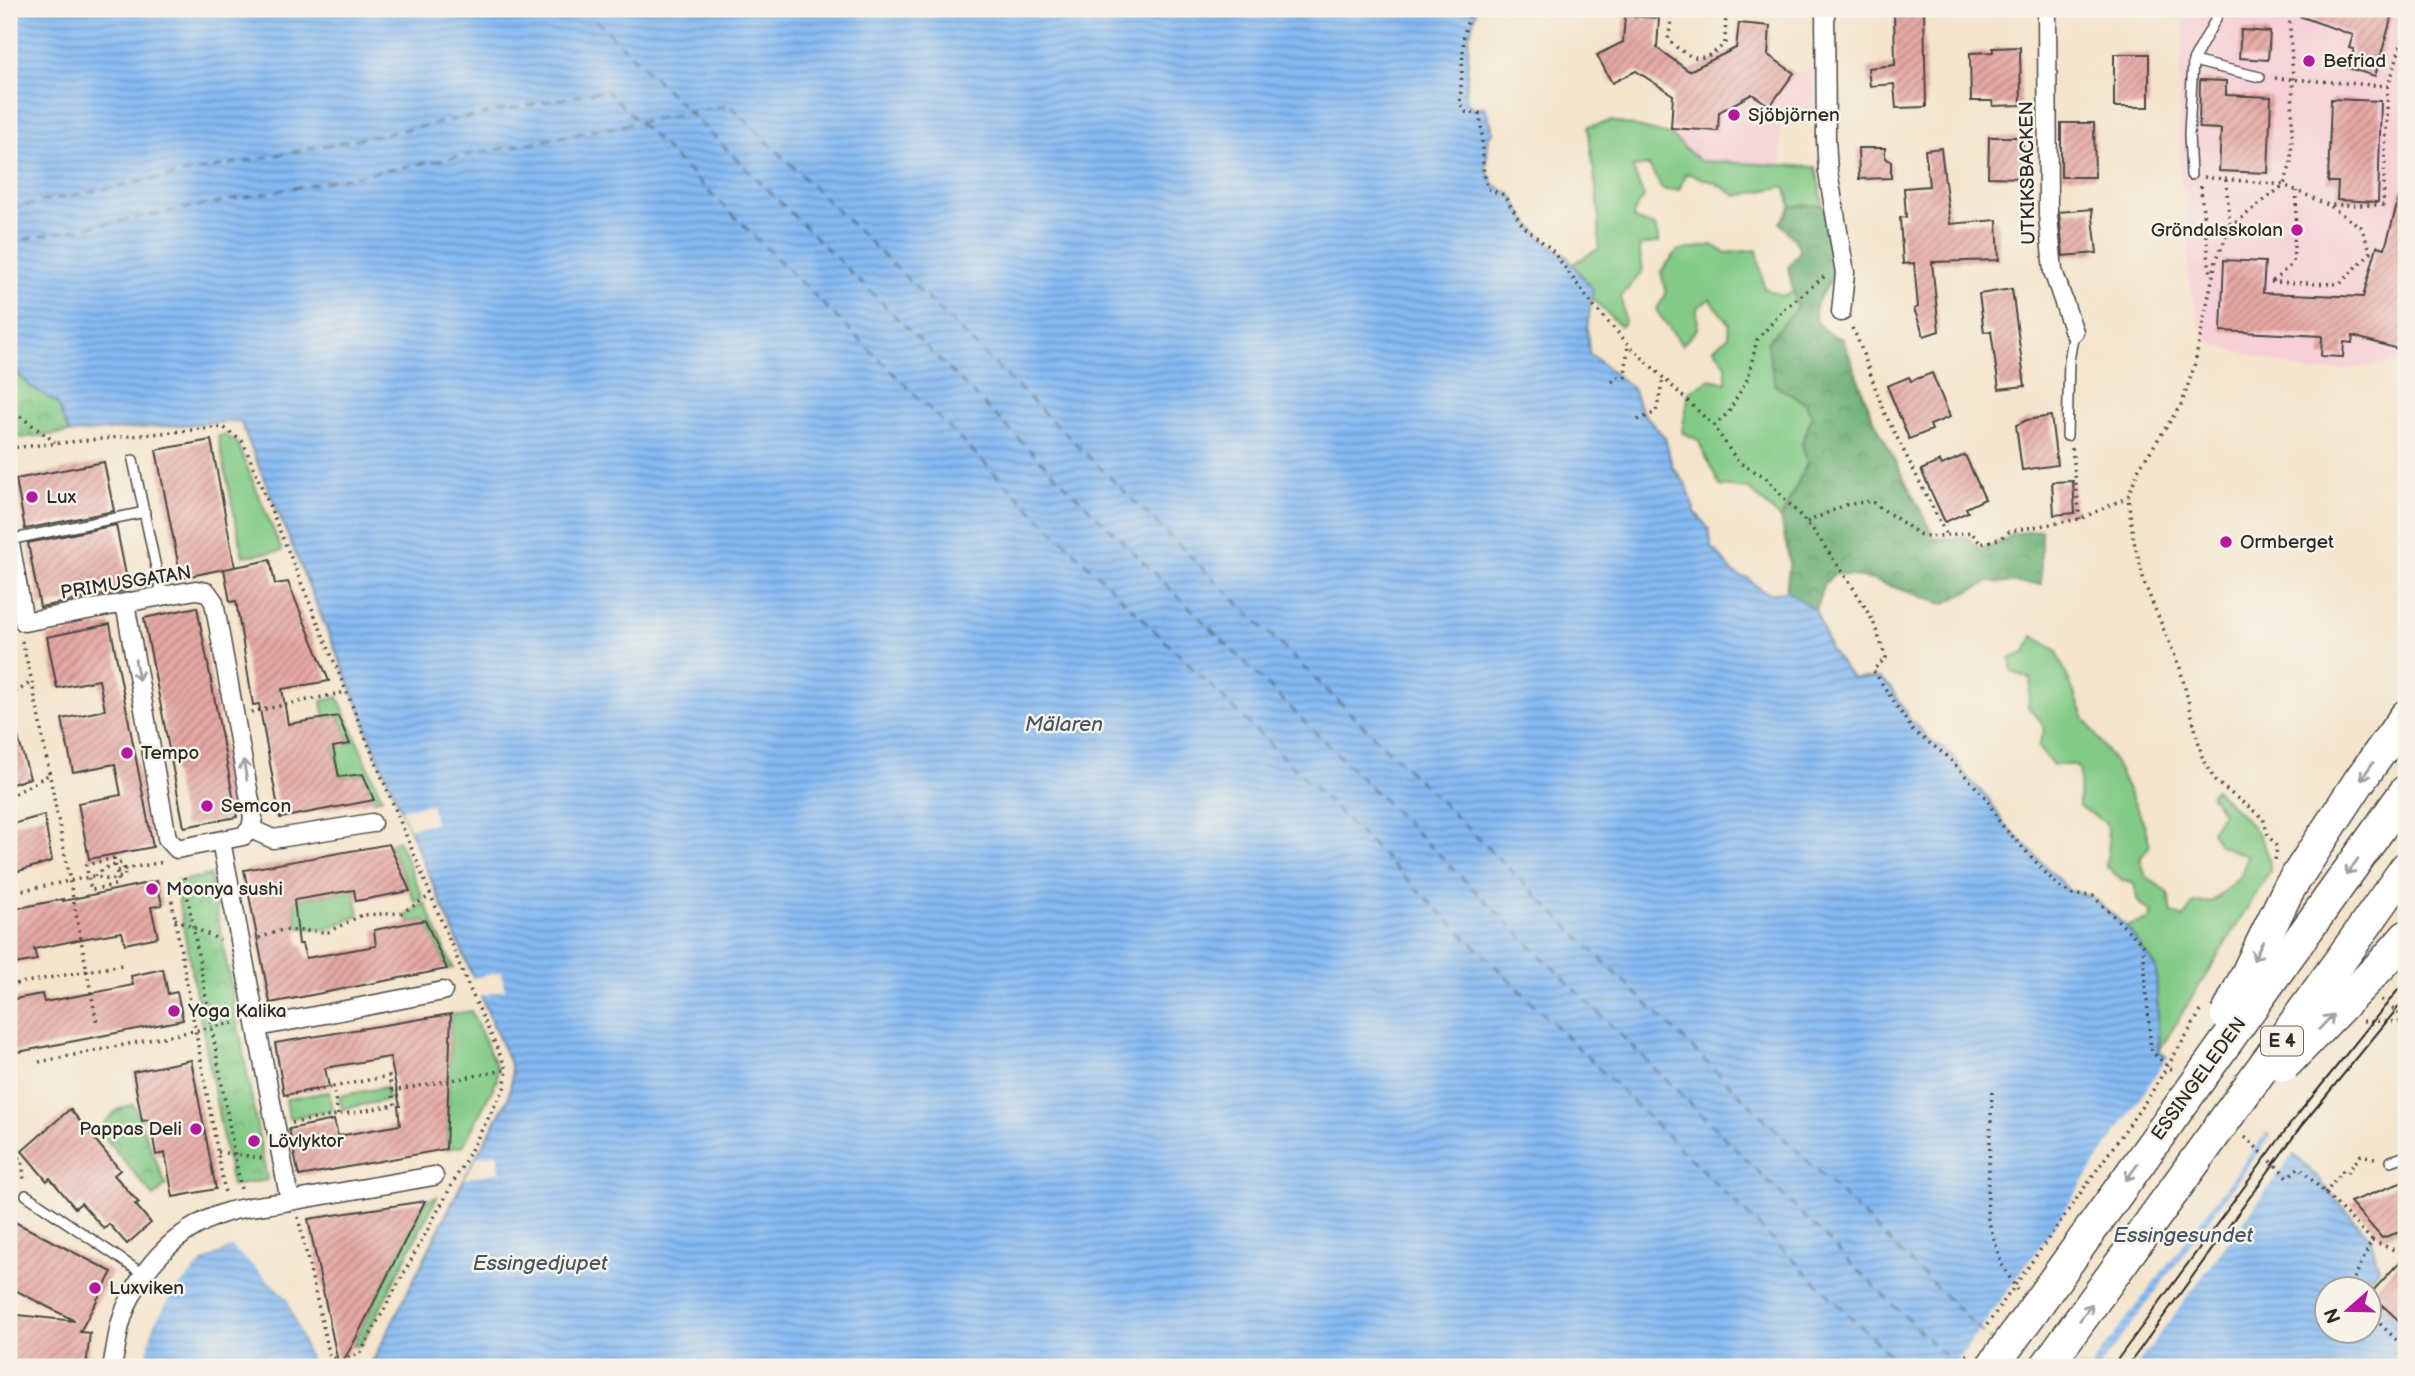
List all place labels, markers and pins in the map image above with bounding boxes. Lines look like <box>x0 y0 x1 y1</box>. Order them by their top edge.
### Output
place label: Befriad <box>2323 50 2386 73</box>
marker: Befriad <box>2301 53 2317 69</box>
place label: Sjöbjörnen <box>1748 104 1840 127</box>
marker: Sjöbjörnen <box>1726 107 1742 123</box>
place label: Gröndalsskolan <box>2151 219 2283 242</box>
marker: Gröndalsskolan <box>2289 222 2305 238</box>
place label: Lux <box>46 486 77 509</box>
marker: Lux <box>24 489 40 505</box>
place label: Ormberget <box>2240 531 2334 554</box>
marker: Ormberget <box>2218 534 2234 550</box>
place label: Tempo <box>141 742 199 765</box>
marker: Tempo <box>119 745 135 761</box>
place label: Semcon <box>221 795 291 818</box>
marker: Semcon <box>199 798 215 814</box>
place label: Moonya sushi <box>166 878 283 901</box>
marker: Moonya sushi <box>144 881 160 897</box>
place label: Yoga Kalika <box>187 1000 286 1023</box>
marker: Yoga Kalika <box>166 1003 182 1019</box>
place label: Pappas Deli <box>79 1118 182 1141</box>
marker: Pappas Deli <box>188 1121 204 1137</box>
place label: Lövlyktor <box>268 1130 345 1153</box>
marker: Lövlyktor <box>246 1133 262 1149</box>
place label: Luxviken <box>109 1277 184 1300</box>
marker: Luxviken <box>87 1280 103 1296</box>

